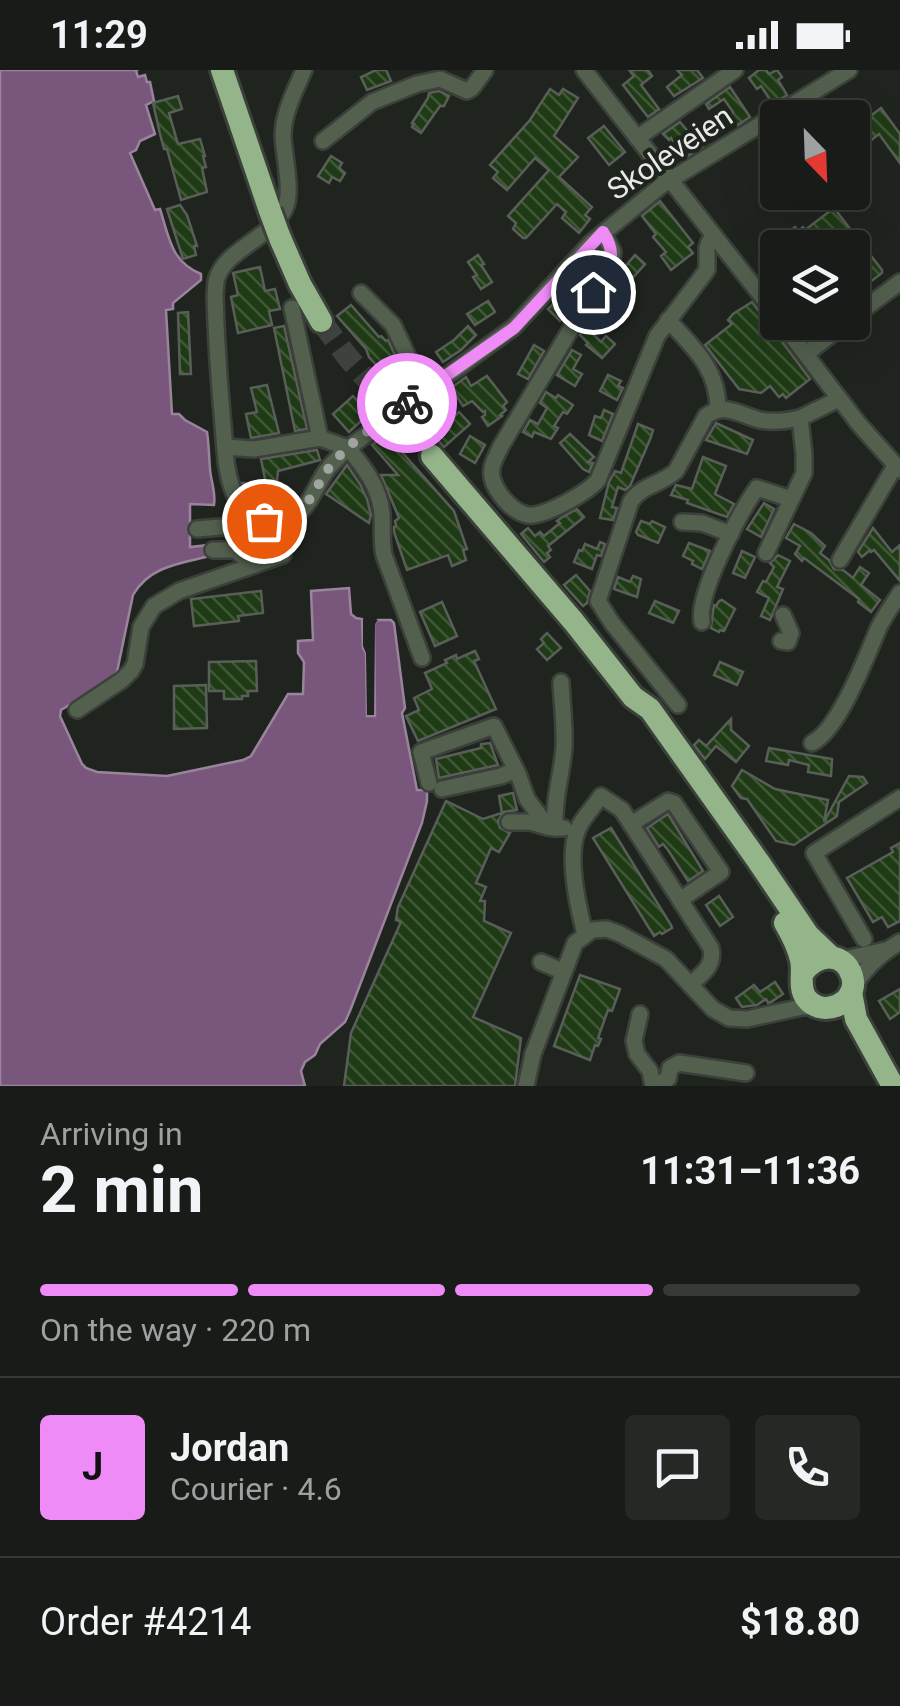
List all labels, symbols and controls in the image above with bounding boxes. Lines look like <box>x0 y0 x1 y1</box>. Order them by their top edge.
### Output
text: 11:29 <box>50 13 148 57</box>
street label: Skoleveien <box>601 98 739 207</box>
north arrow <box>760 100 870 210</box>
map controls <box>760 100 870 340</box>
button: layers <box>760 230 870 340</box>
pin <box>551 250 636 335</box>
icon: home <box>566 265 621 320</box>
courier <box>357 353 457 453</box>
icon: bike <box>380 376 435 431</box>
pin <box>222 479 307 564</box>
icon: bag <box>237 494 292 549</box>
text: Arriving in <box>40 1115 183 1153</box>
text: 11:31–11:36 <box>640 1149 860 1193</box>
text: 2 min <box>40 1152 203 1228</box>
text: On the way · 220 m <box>40 1311 311 1349</box>
button: chat <box>625 1415 730 1520</box>
button: phone <box>755 1415 860 1520</box>
text: Jordan <box>170 1426 289 1470</box>
text: J <box>82 1445 103 1489</box>
text: Courier · 4.6 <box>170 1470 342 1508</box>
text: Order #4214 <box>40 1600 251 1644</box>
text: $18.80 <box>740 1600 860 1644</box>

